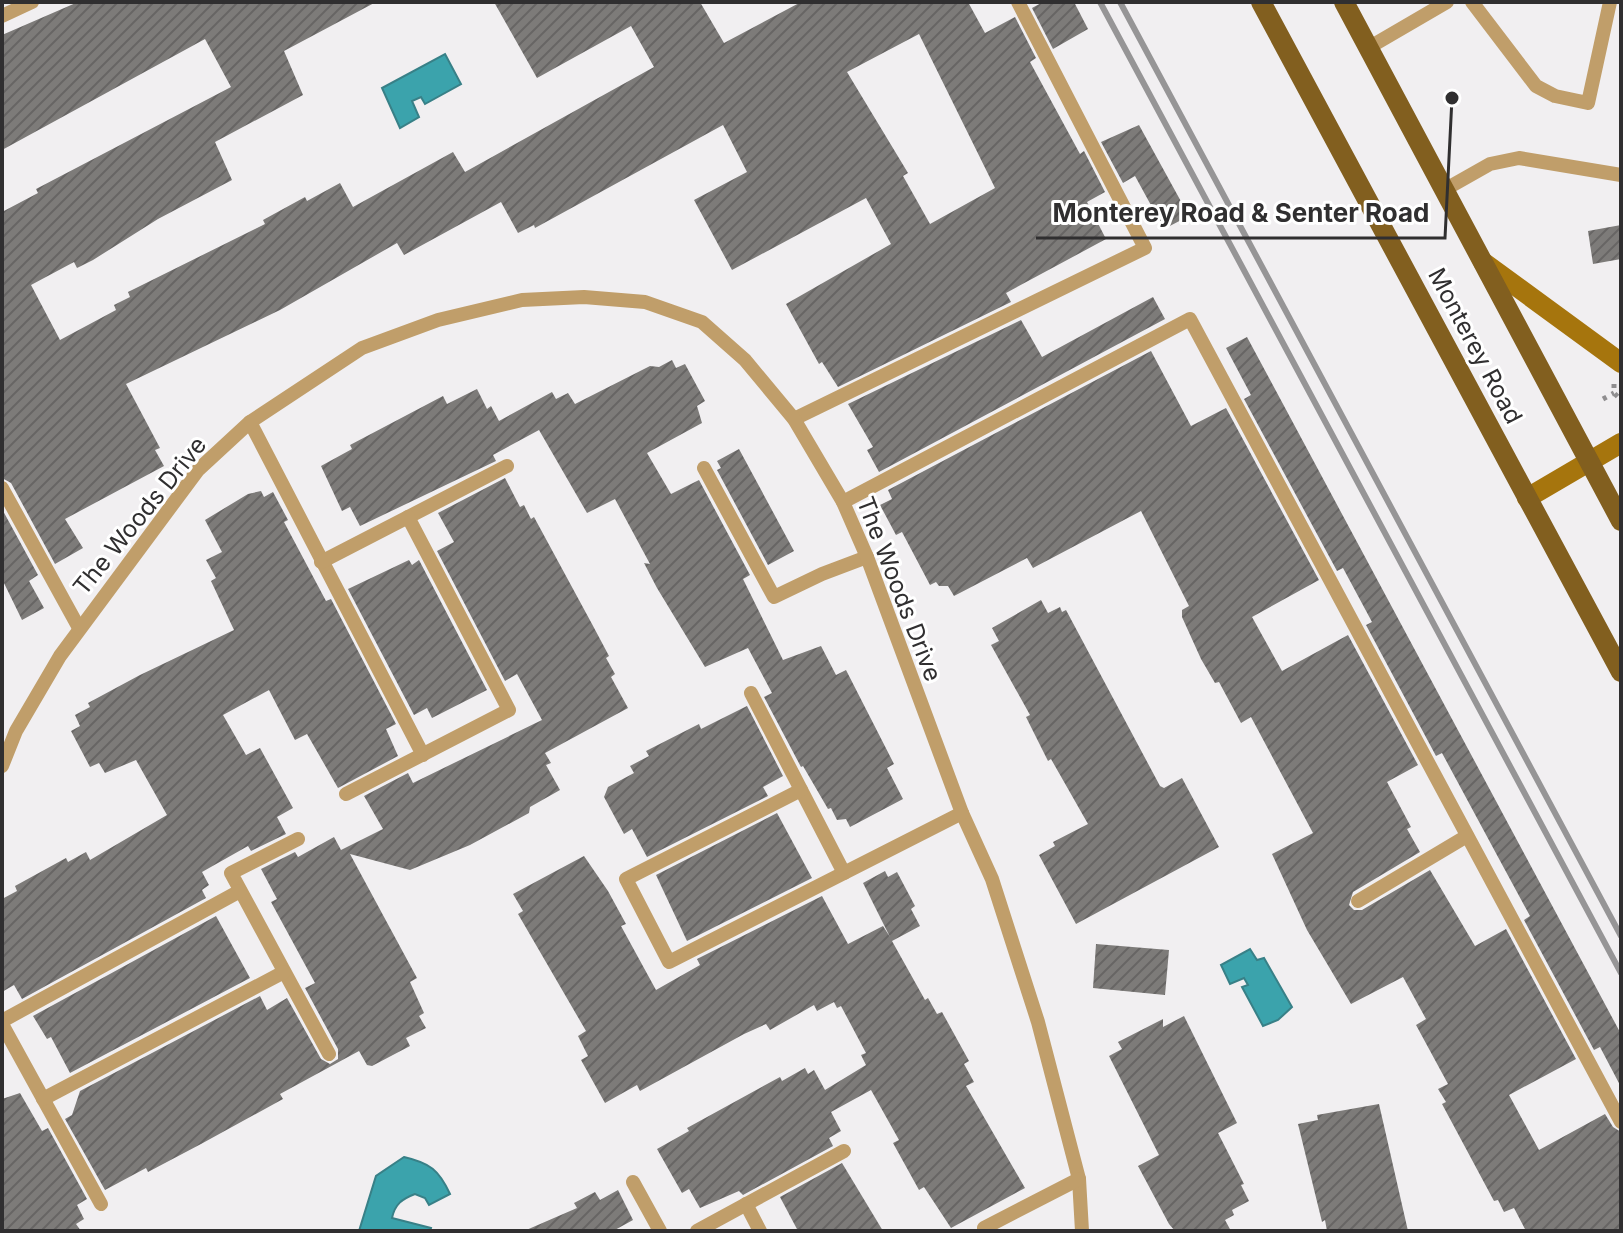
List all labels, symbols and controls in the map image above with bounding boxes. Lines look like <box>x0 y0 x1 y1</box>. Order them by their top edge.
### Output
callout: Monterey Road & Senter Road <box>1036 188 1445 238</box>
text: Monterey Road & Senter Road <box>1053 197 1429 228</box>
street label: Monterey Road <box>1422 263 1529 429</box>
street label: The Woods Drive <box>67 431 212 601</box>
street label: The Woods Drive <box>851 492 948 685</box>

